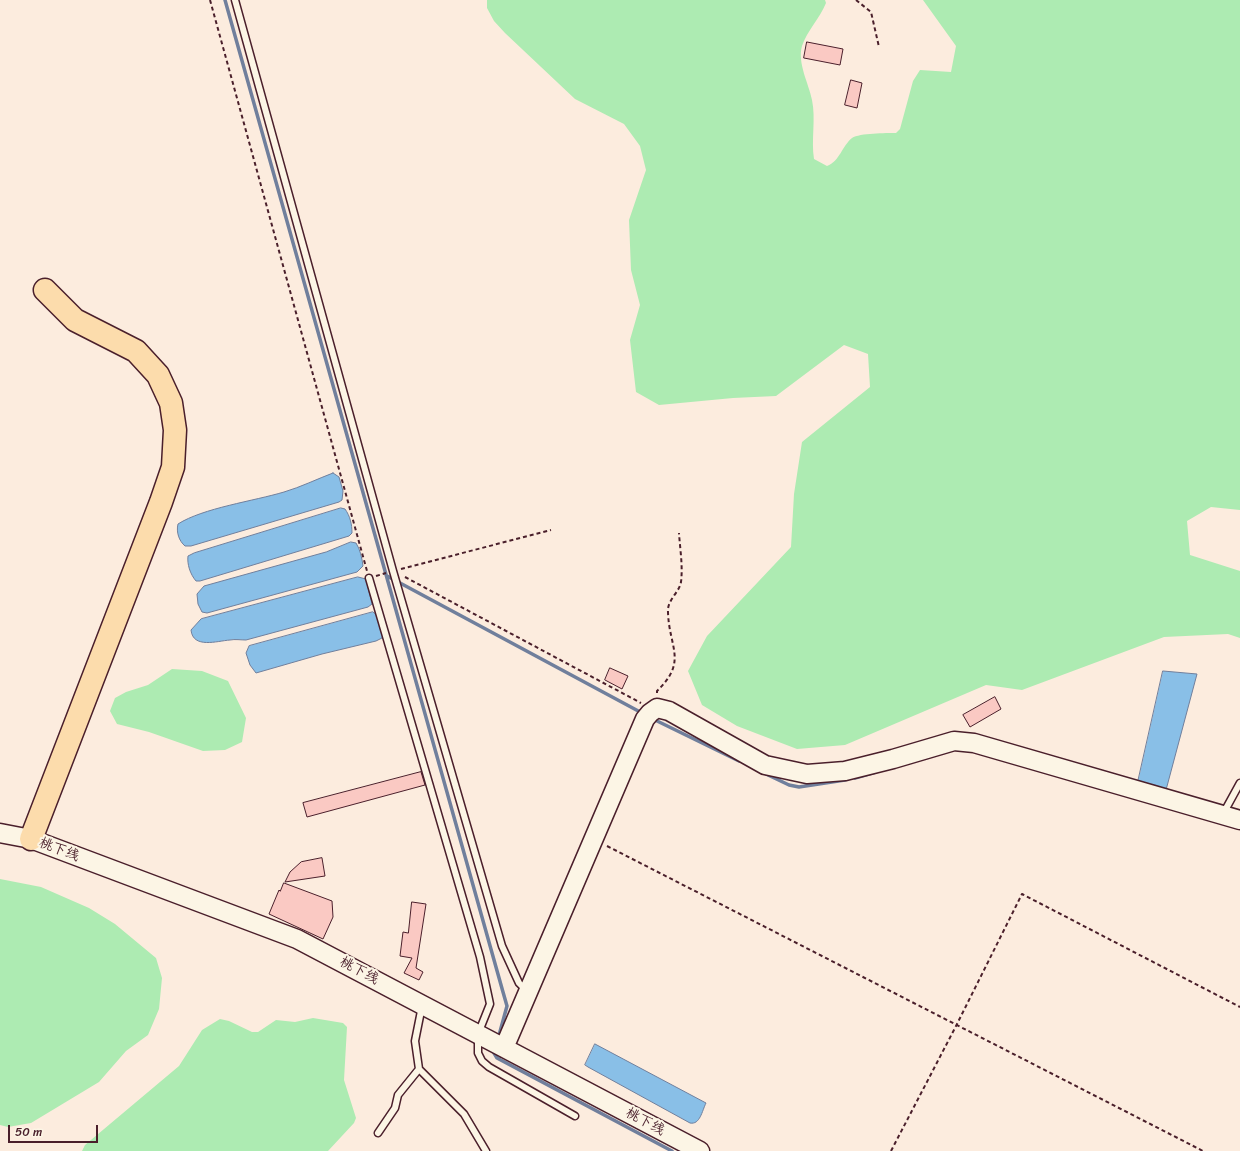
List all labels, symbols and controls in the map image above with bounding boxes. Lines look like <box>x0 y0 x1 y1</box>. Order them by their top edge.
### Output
street label: 桃下线 <box>36 835 82 865</box>
street label: 桃下线 <box>337 954 381 988</box>
street label: 桃下线 <box>623 1105 667 1139</box>
scale bar <box>10 1117 100 1143</box>
text: 50 m <box>15 1121 42 1143</box>

